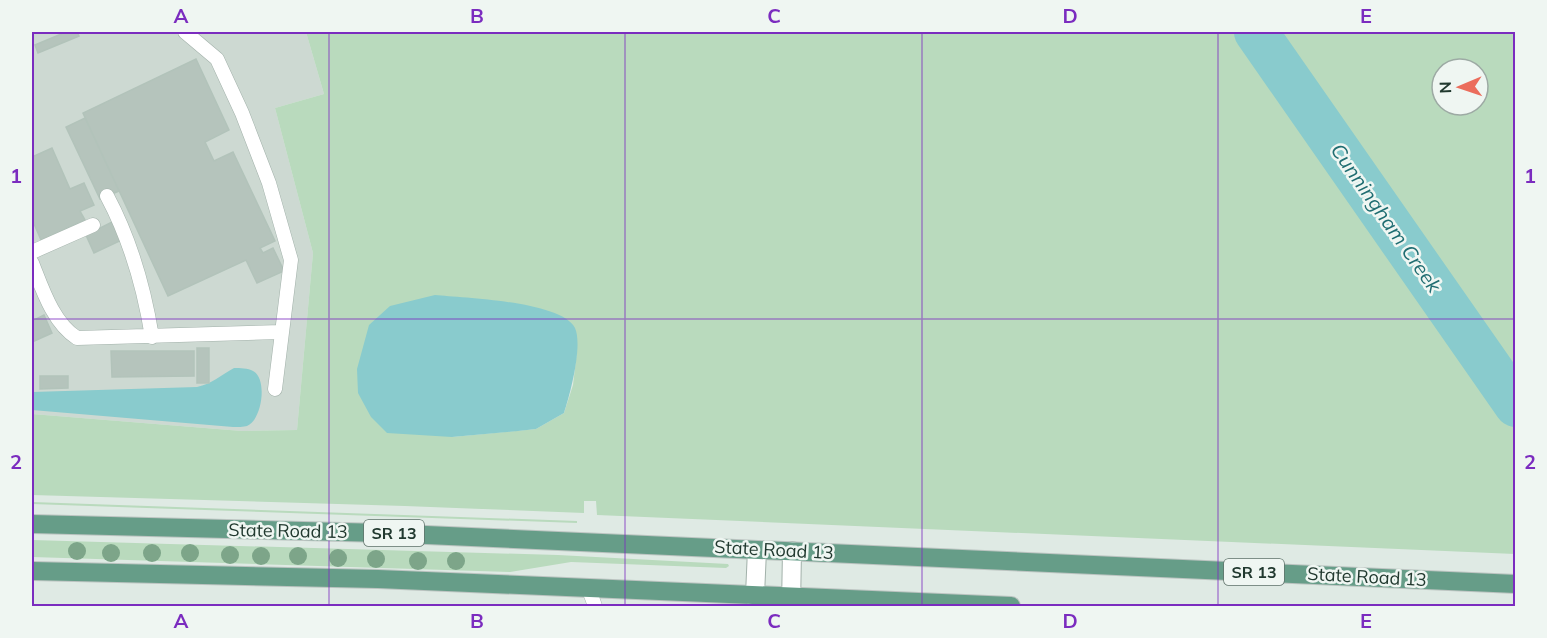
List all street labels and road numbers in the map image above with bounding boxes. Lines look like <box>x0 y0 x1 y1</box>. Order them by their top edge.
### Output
street label: State Road 13 <box>228 518 348 543</box>
road number: SR 13 <box>364 520 424 546</box>
street label: State Road 13 <box>714 535 834 564</box>
road number: SR 13 <box>1224 559 1284 585</box>
street label: State Road 13 <box>1307 562 1427 591</box>

